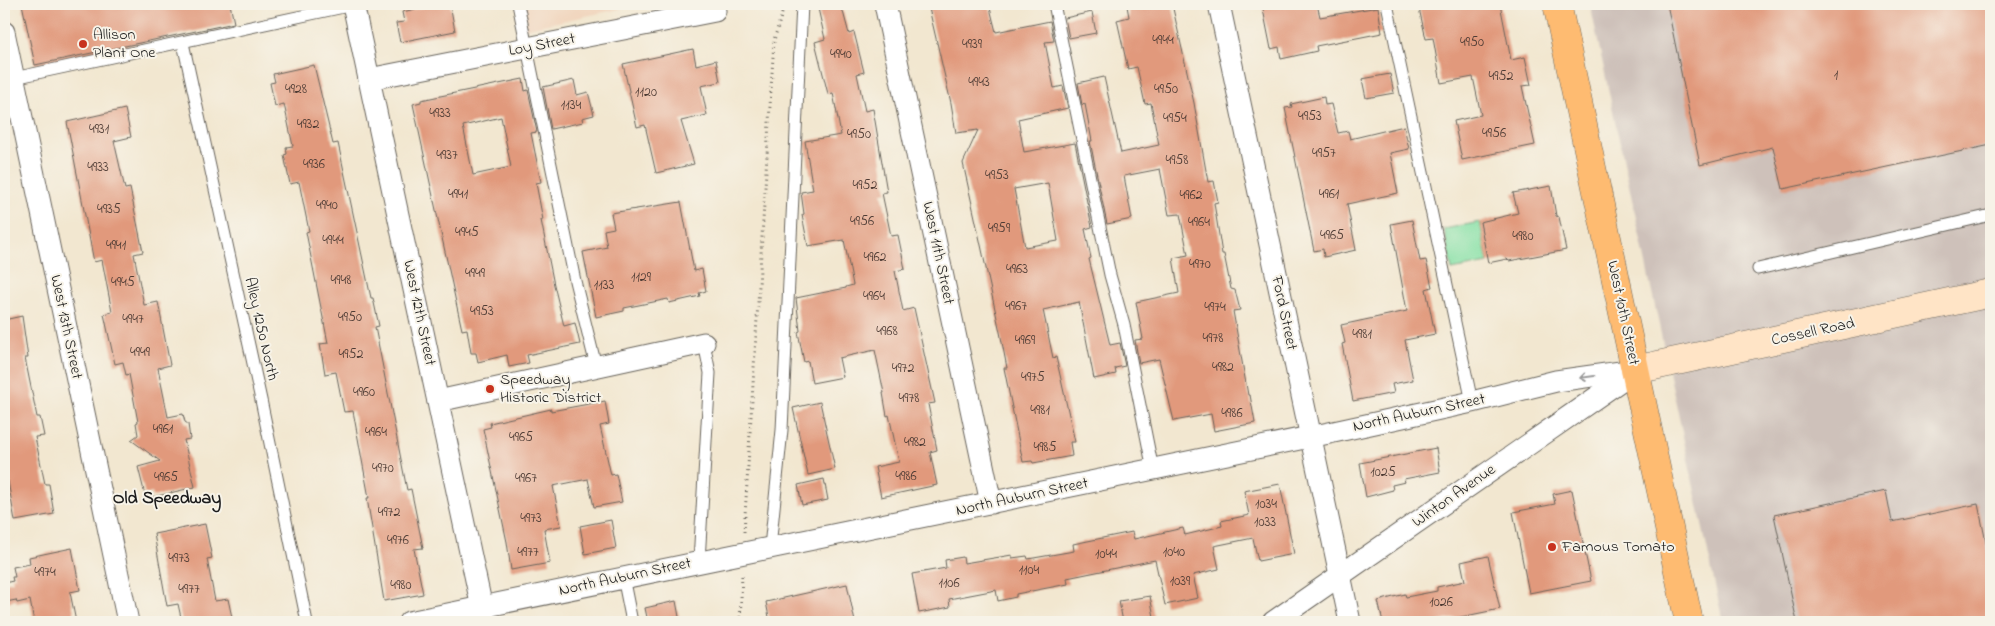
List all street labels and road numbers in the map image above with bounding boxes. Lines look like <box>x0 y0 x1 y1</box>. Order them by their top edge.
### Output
street label: Loy Street <box>507 27 578 63</box>
street label: West 11th Street <box>915 199 961 307</box>
street label: West 12th Street <box>396 258 442 369</box>
street label: West 10th Street <box>1600 258 1646 368</box>
street label: West 13th Street <box>43 273 89 382</box>
street label: Ford Street <box>1264 273 1304 353</box>
street label: Alley 1250 North <box>237 275 285 383</box>
street label: Cossell Road <box>1769 311 1857 353</box>
street label: North Auburn Street <box>1351 387 1488 439</box>
street label: Winton Avenue <box>1407 458 1501 534</box>
street label: North Auburn Street <box>954 471 1091 523</box>
street label: North Auburn Street <box>557 551 694 603</box>

